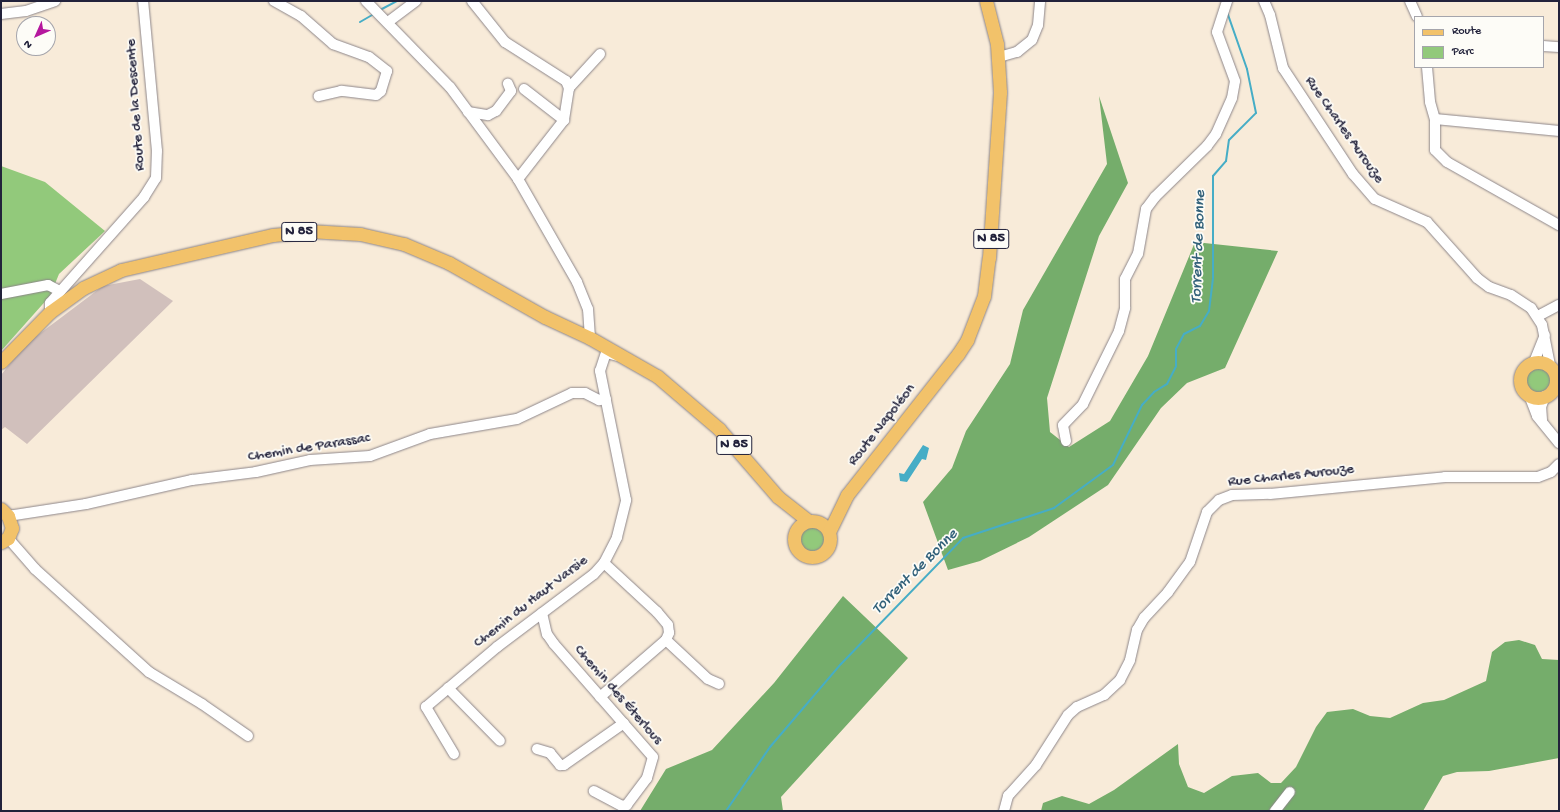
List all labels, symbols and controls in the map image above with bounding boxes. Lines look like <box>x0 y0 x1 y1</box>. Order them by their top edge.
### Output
north arrow <box>16 16 56 56</box>
legend <box>1414 16 1544 68</box>
text: Route <box>1452 25 1481 39</box>
text: N <box>21 37 35 51</box>
street label: Route de la Descente <box>122 38 150 172</box>
text: Parc <box>1452 45 1474 59</box>
street label: Rue Charles Aurouze <box>1300 73 1388 187</box>
water label: Torrent de Bonne <box>1188 190 1212 304</box>
road number: N 85 <box>281 220 317 244</box>
road number: N 85 <box>973 227 1009 251</box>
street label: Route Napoléon <box>844 380 920 470</box>
street label: Chemin de Parassac <box>247 429 371 467</box>
road number: N 85 <box>716 433 752 457</box>
street label: Rue Charles Aurouze <box>1227 460 1355 492</box>
water label: Torrent de Bonne <box>869 526 963 620</box>
street label: Chemin du Haut Varsie <box>470 552 592 652</box>
street label: Chemin des Éterlous <box>570 641 666 749</box>

